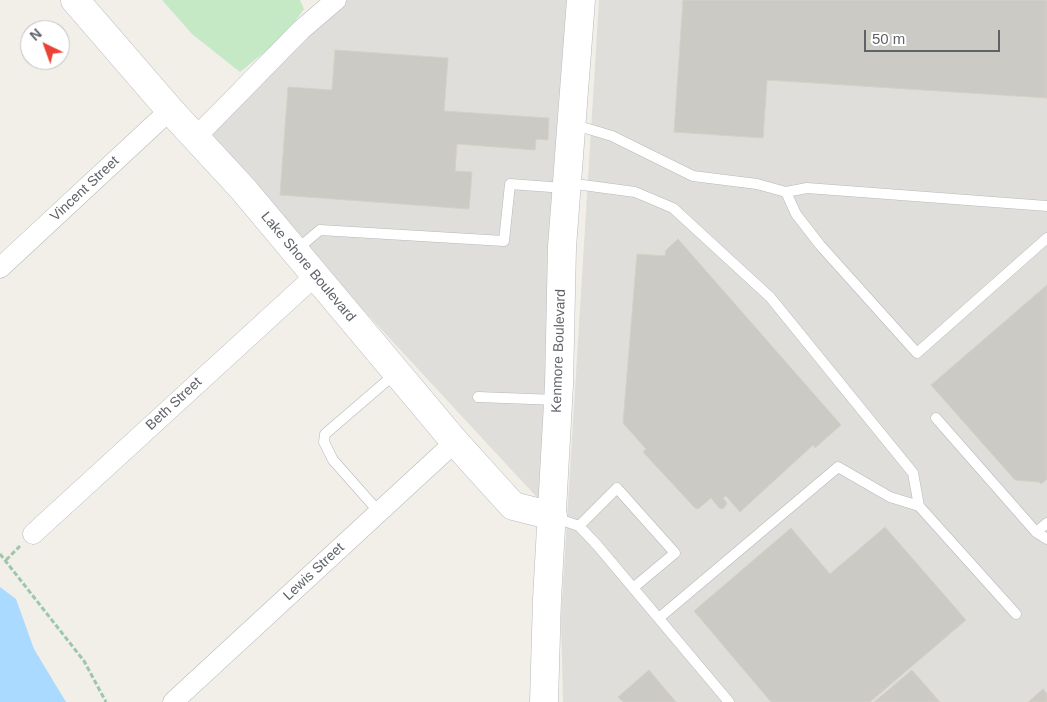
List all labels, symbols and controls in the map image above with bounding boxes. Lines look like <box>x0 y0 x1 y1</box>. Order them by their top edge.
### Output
north arrow <box>20 20 70 70</box>
scale bar <box>867 20 1003 52</box>
text: N <box>27 25 45 44</box>
text: 50 m <box>872 30 905 47</box>
street label: Vincent Street <box>47 153 123 225</box>
street label: Lake Shore Boulevard <box>257 209 359 325</box>
street label: Kenmore Boulevard <box>548 289 570 413</box>
street label: Beth Street <box>143 374 205 434</box>
street label: Lewis Street <box>280 540 348 604</box>

